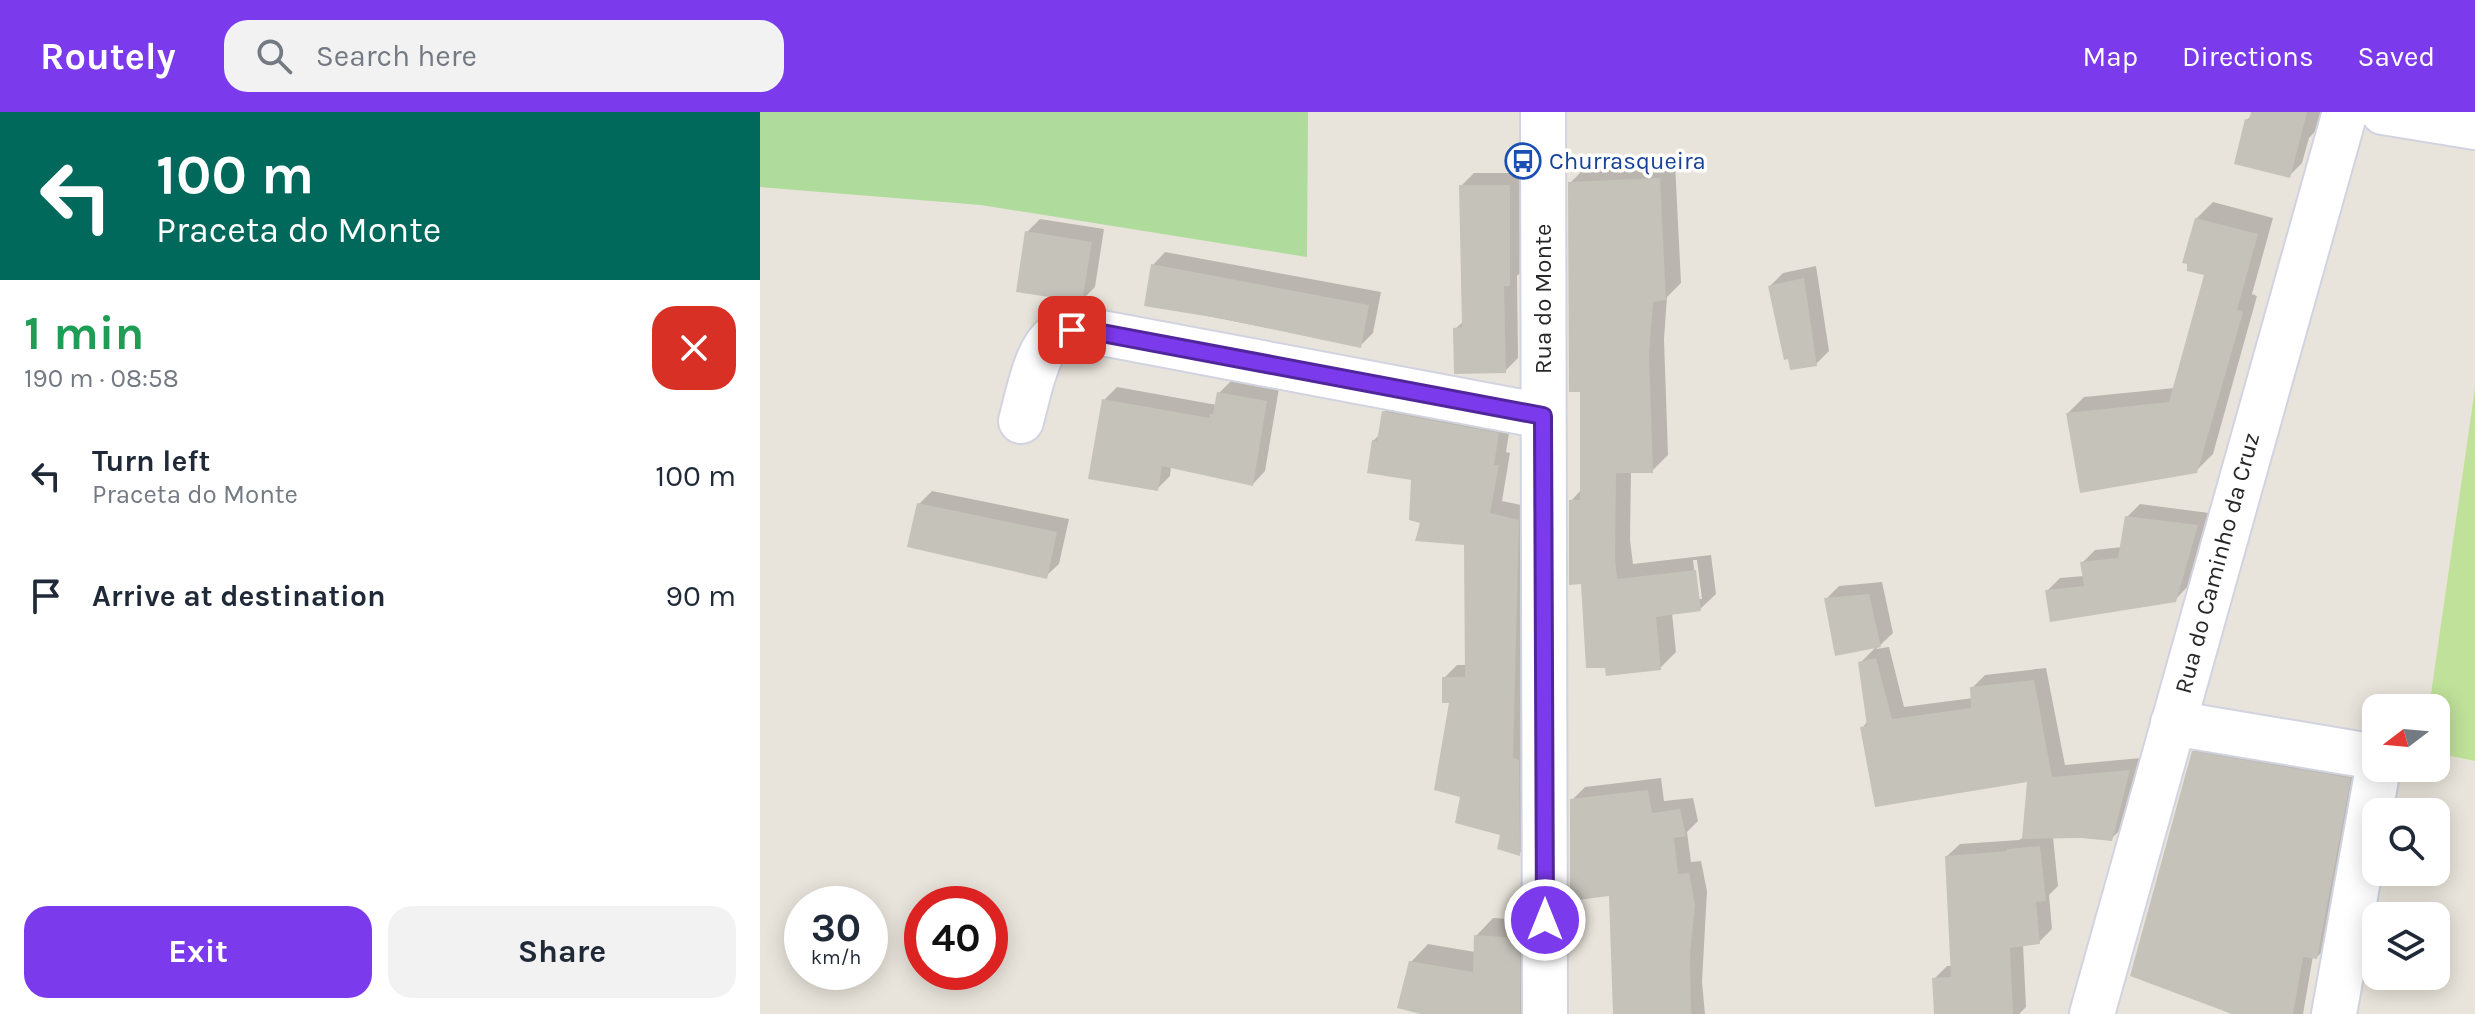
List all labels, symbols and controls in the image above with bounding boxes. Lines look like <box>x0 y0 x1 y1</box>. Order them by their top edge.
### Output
search box <box>224 20 784 92</box>
text: Routely <box>40 34 176 79</box>
icon: search <box>252 34 296 78</box>
text: Search here <box>316 38 477 74</box>
text: Map <box>2083 40 2138 73</box>
text: Directions <box>2182 40 2314 73</box>
text: Saved <box>2358 40 2435 73</box>
text: 100 m <box>156 142 314 207</box>
bus stop icon: Churrasqueira <box>1504 142 1542 180</box>
icon: left <box>24 144 128 248</box>
place label: Churrasqueira <box>1549 147 1706 175</box>
text: Praceta do Monte <box>156 209 441 251</box>
street label: Rua do Monte <box>1529 224 1557 374</box>
pin <box>1038 296 1106 364</box>
text: 1 min <box>24 305 144 361</box>
button: close <box>652 306 736 390</box>
icon: arrive <box>1050 308 1094 352</box>
text: 190 m · 08:58 <box>24 363 179 394</box>
street label: Rua do Caminho da Cruz <box>2169 429 2265 697</box>
text: Turn left <box>92 443 210 479</box>
icon: left <box>24 454 68 498</box>
text: 100 m <box>655 458 736 494</box>
text: Praceta do Monte <box>92 479 298 510</box>
icon: arrive <box>24 574 68 618</box>
text: Arrive at destination <box>92 578 386 614</box>
text: 90 m <box>666 578 736 614</box>
north arrow <box>2362 694 2450 782</box>
map controls <box>2362 694 2450 990</box>
button: search <box>2362 798 2450 886</box>
position arrow <box>1503 878 1587 962</box>
speed limit sign: 40 <box>904 886 1008 990</box>
button: layers <box>2362 902 2450 990</box>
text: 30 <box>811 904 861 951</box>
button: Exit <box>24 906 372 998</box>
button: Share <box>388 906 736 998</box>
text: km/h <box>811 946 861 969</box>

